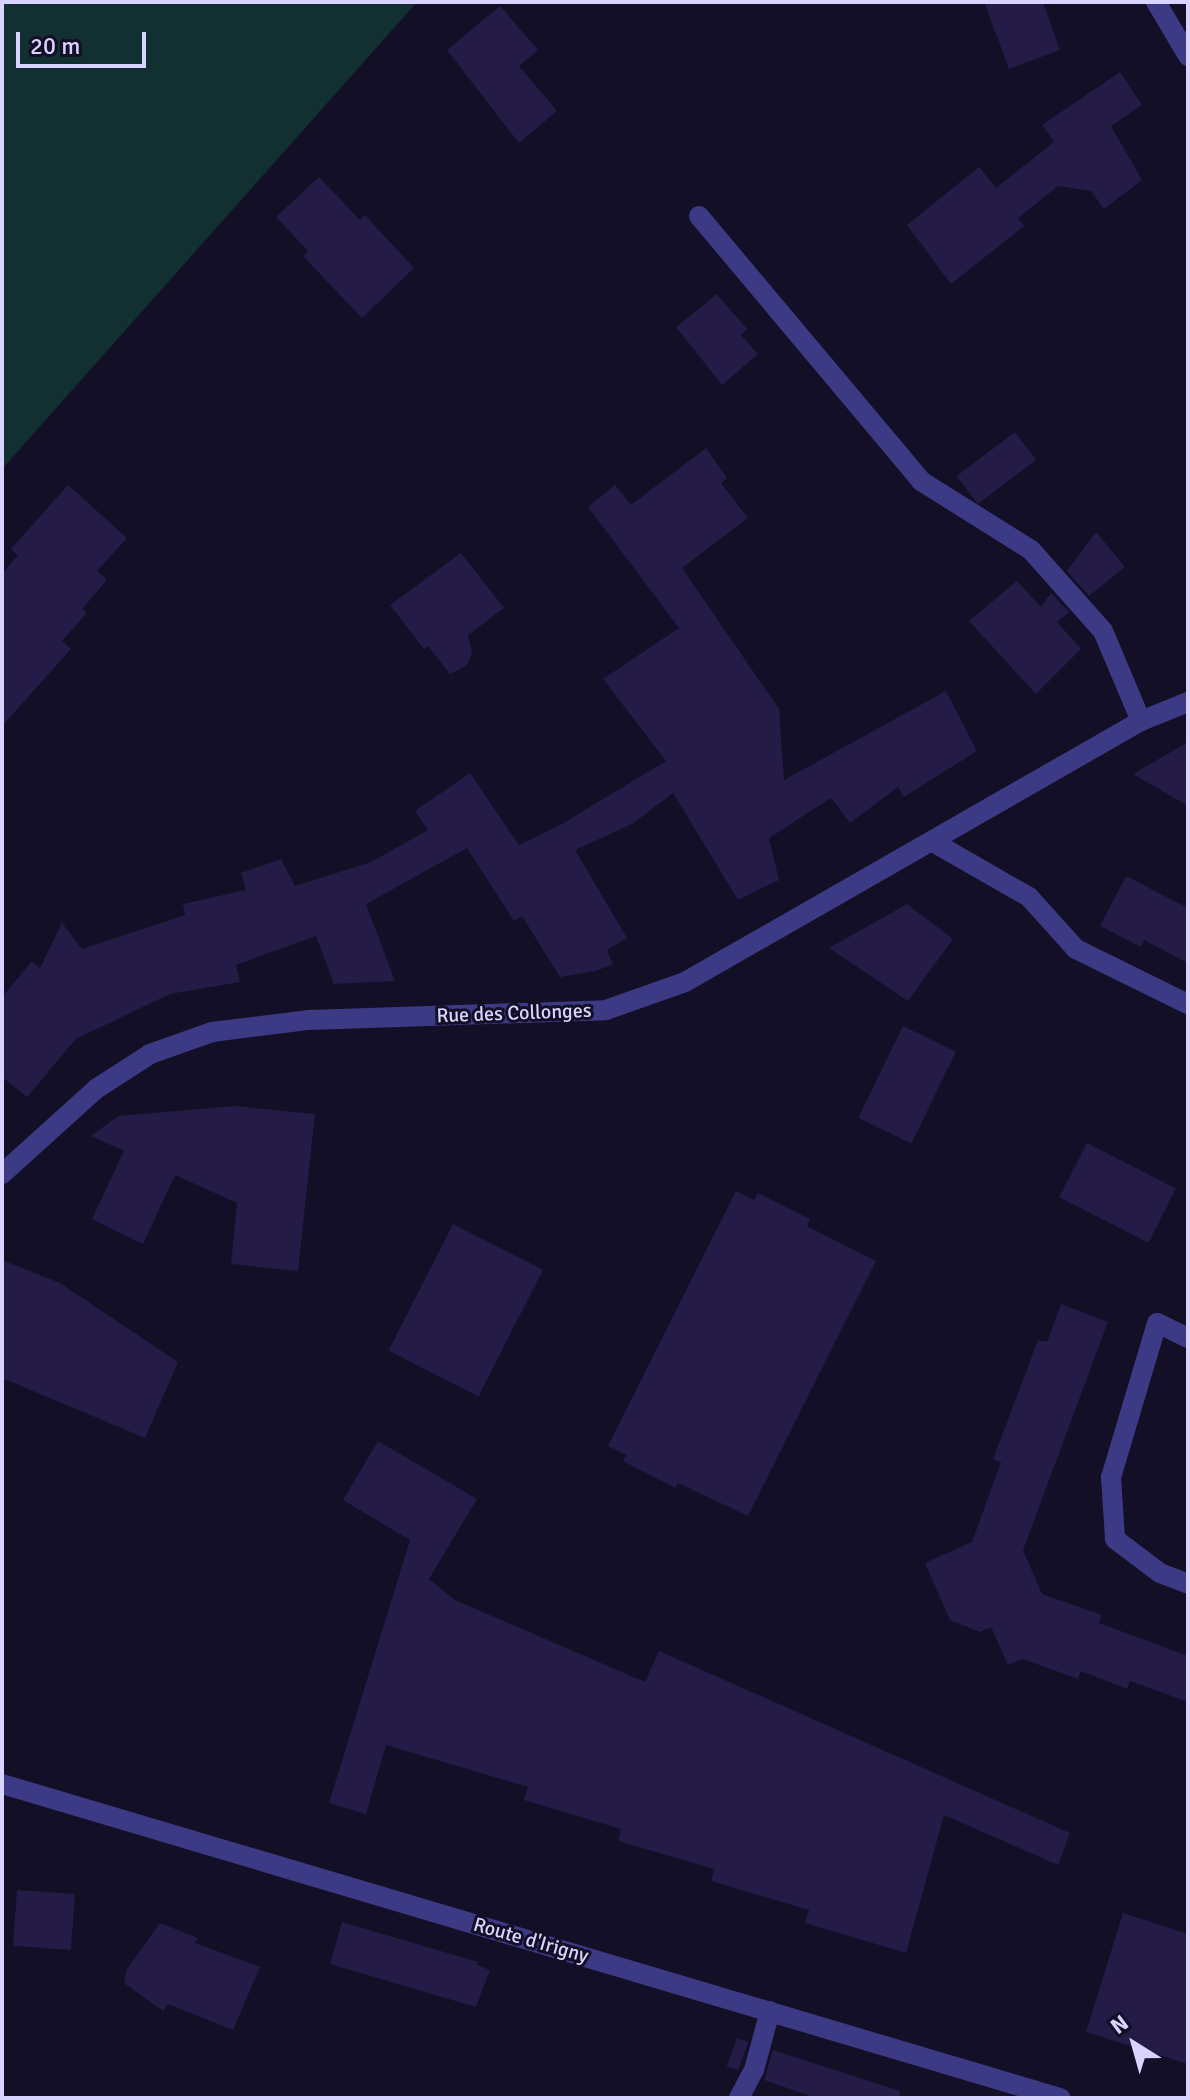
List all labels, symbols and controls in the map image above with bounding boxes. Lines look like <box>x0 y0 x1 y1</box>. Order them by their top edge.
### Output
scale bar <box>20 16 150 66</box>
text: 20 m <box>30 31 80 61</box>
street label: Rue des Collonges <box>436 998 592 1028</box>
street label: Route d'Irigny <box>471 1912 591 1968</box>
north arrow <box>1094 2004 1174 2084</box>
text: N <box>1105 2009 1133 2040</box>

